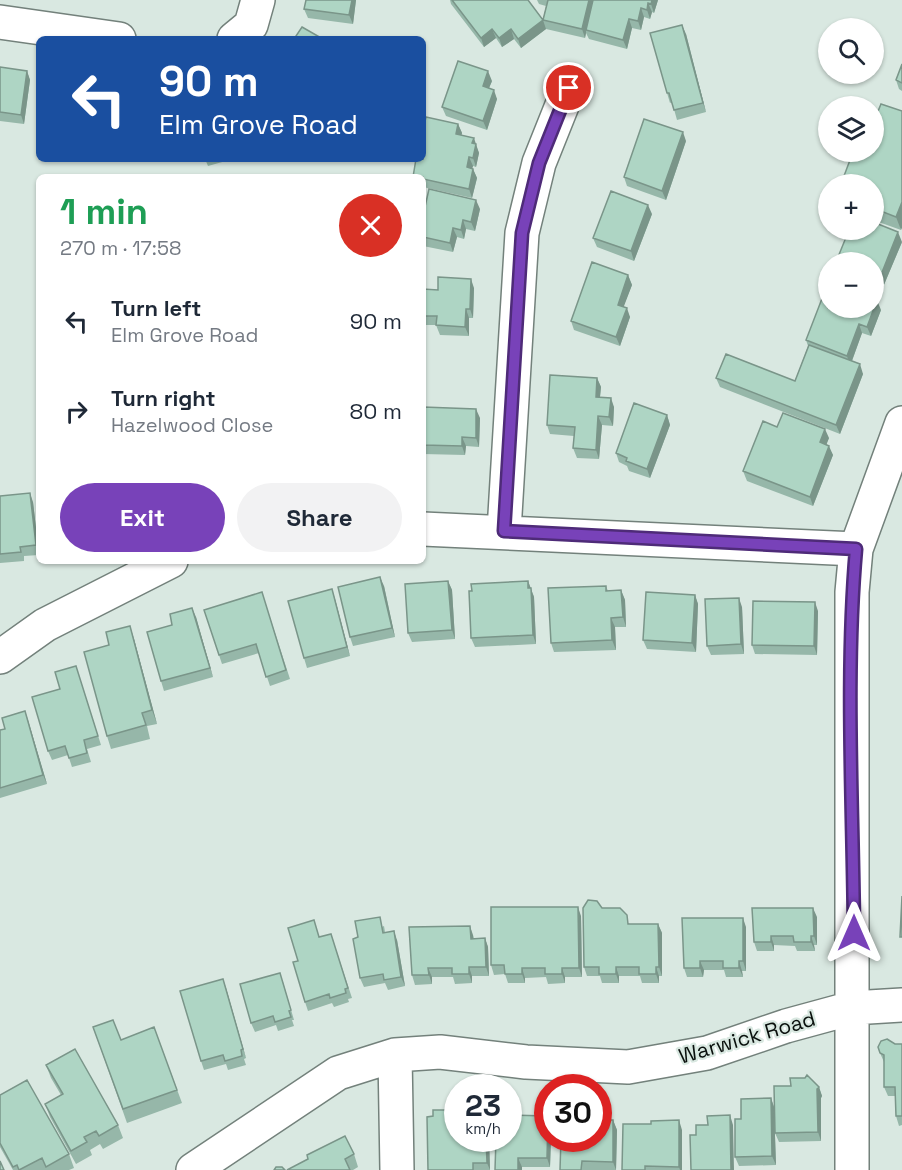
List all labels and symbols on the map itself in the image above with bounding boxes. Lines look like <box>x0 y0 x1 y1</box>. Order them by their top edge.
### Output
pin <box>543 62 594 113</box>
position arrow <box>822 901 886 965</box>
street label: Warwick Road <box>676 1005 818 1069</box>
speed limit sign: 30 <box>534 1074 612 1152</box>

